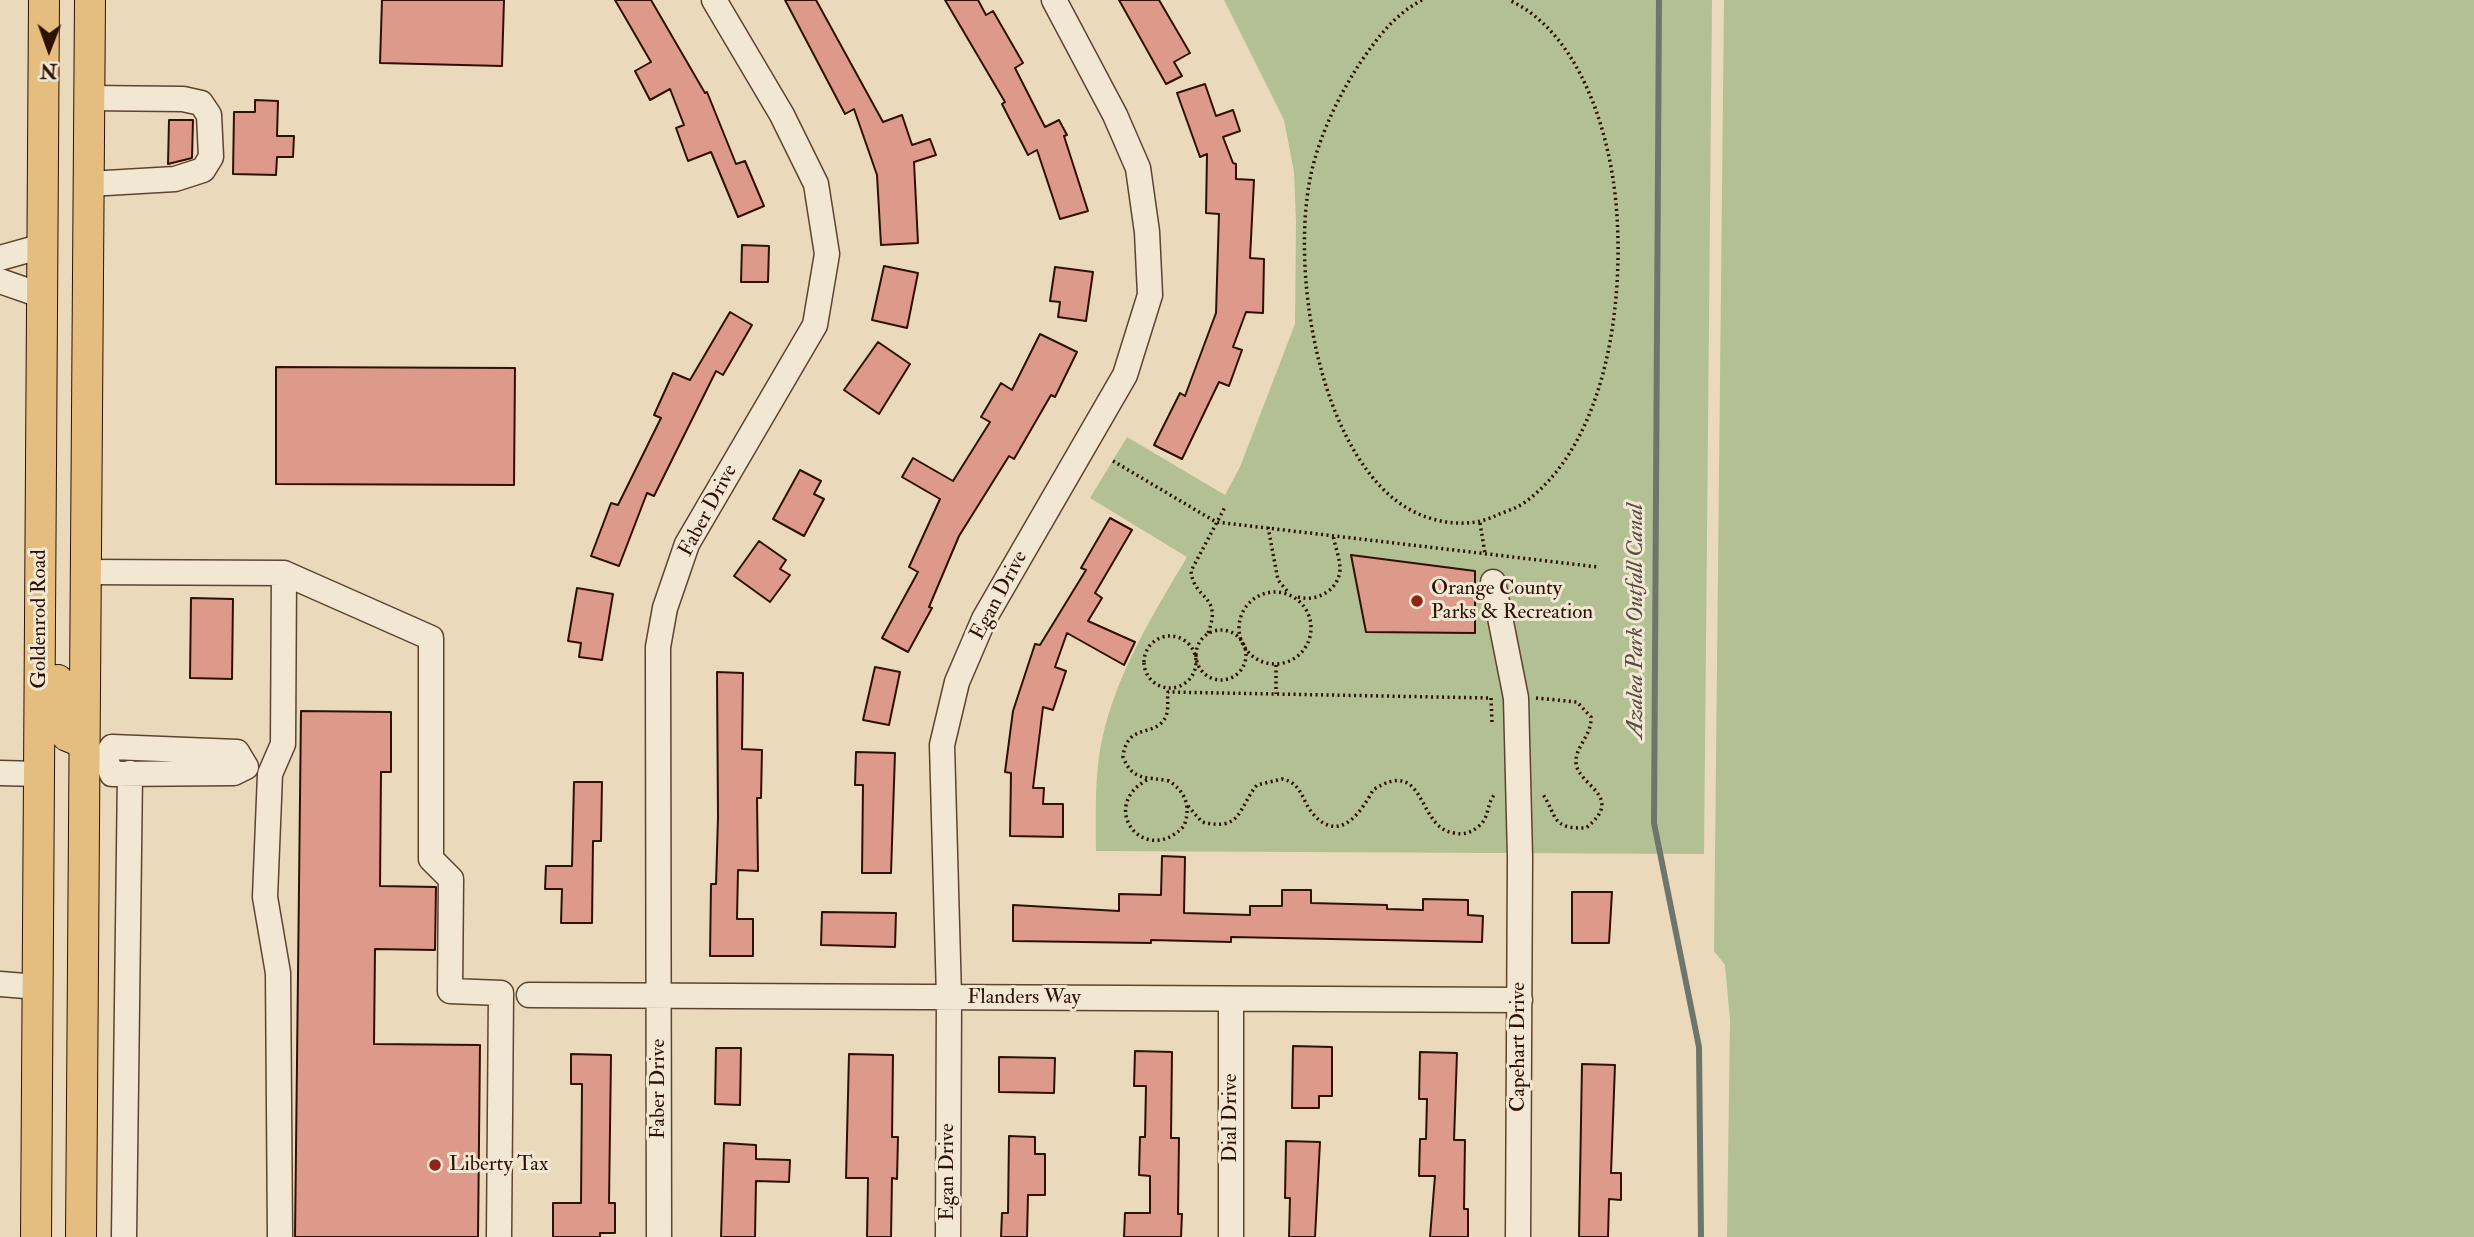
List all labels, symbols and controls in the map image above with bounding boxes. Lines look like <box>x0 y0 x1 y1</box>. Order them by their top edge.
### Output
north arrow <box>14 14 84 84</box>
text: N <box>40 58 57 82</box>
street label: Faber Drive <box>674 461 744 561</box>
water label: Azalea Park Outfall Canal <box>1623 504 1651 738</box>
street label: Egan Drive <box>966 547 1034 645</box>
street label: Goldenrod Road <box>27 549 53 689</box>
place label: Orange County Parks & Recreation <box>1431 576 1593 626</box>
marker: Orange County Parks & Recreation <box>1409 593 1425 609</box>
street label: Capehart Drive <box>1506 982 1532 1112</box>
street label: Flanders Way <box>967 985 1081 1011</box>
street label: Faber Drive <box>646 1039 672 1139</box>
street label: Dial Drive <box>1218 1073 1244 1163</box>
street label: Egan Drive <box>935 1123 961 1221</box>
place label: Liberty Tax <box>449 1152 548 1178</box>
marker: Liberty Tax <box>427 1157 443 1173</box>

